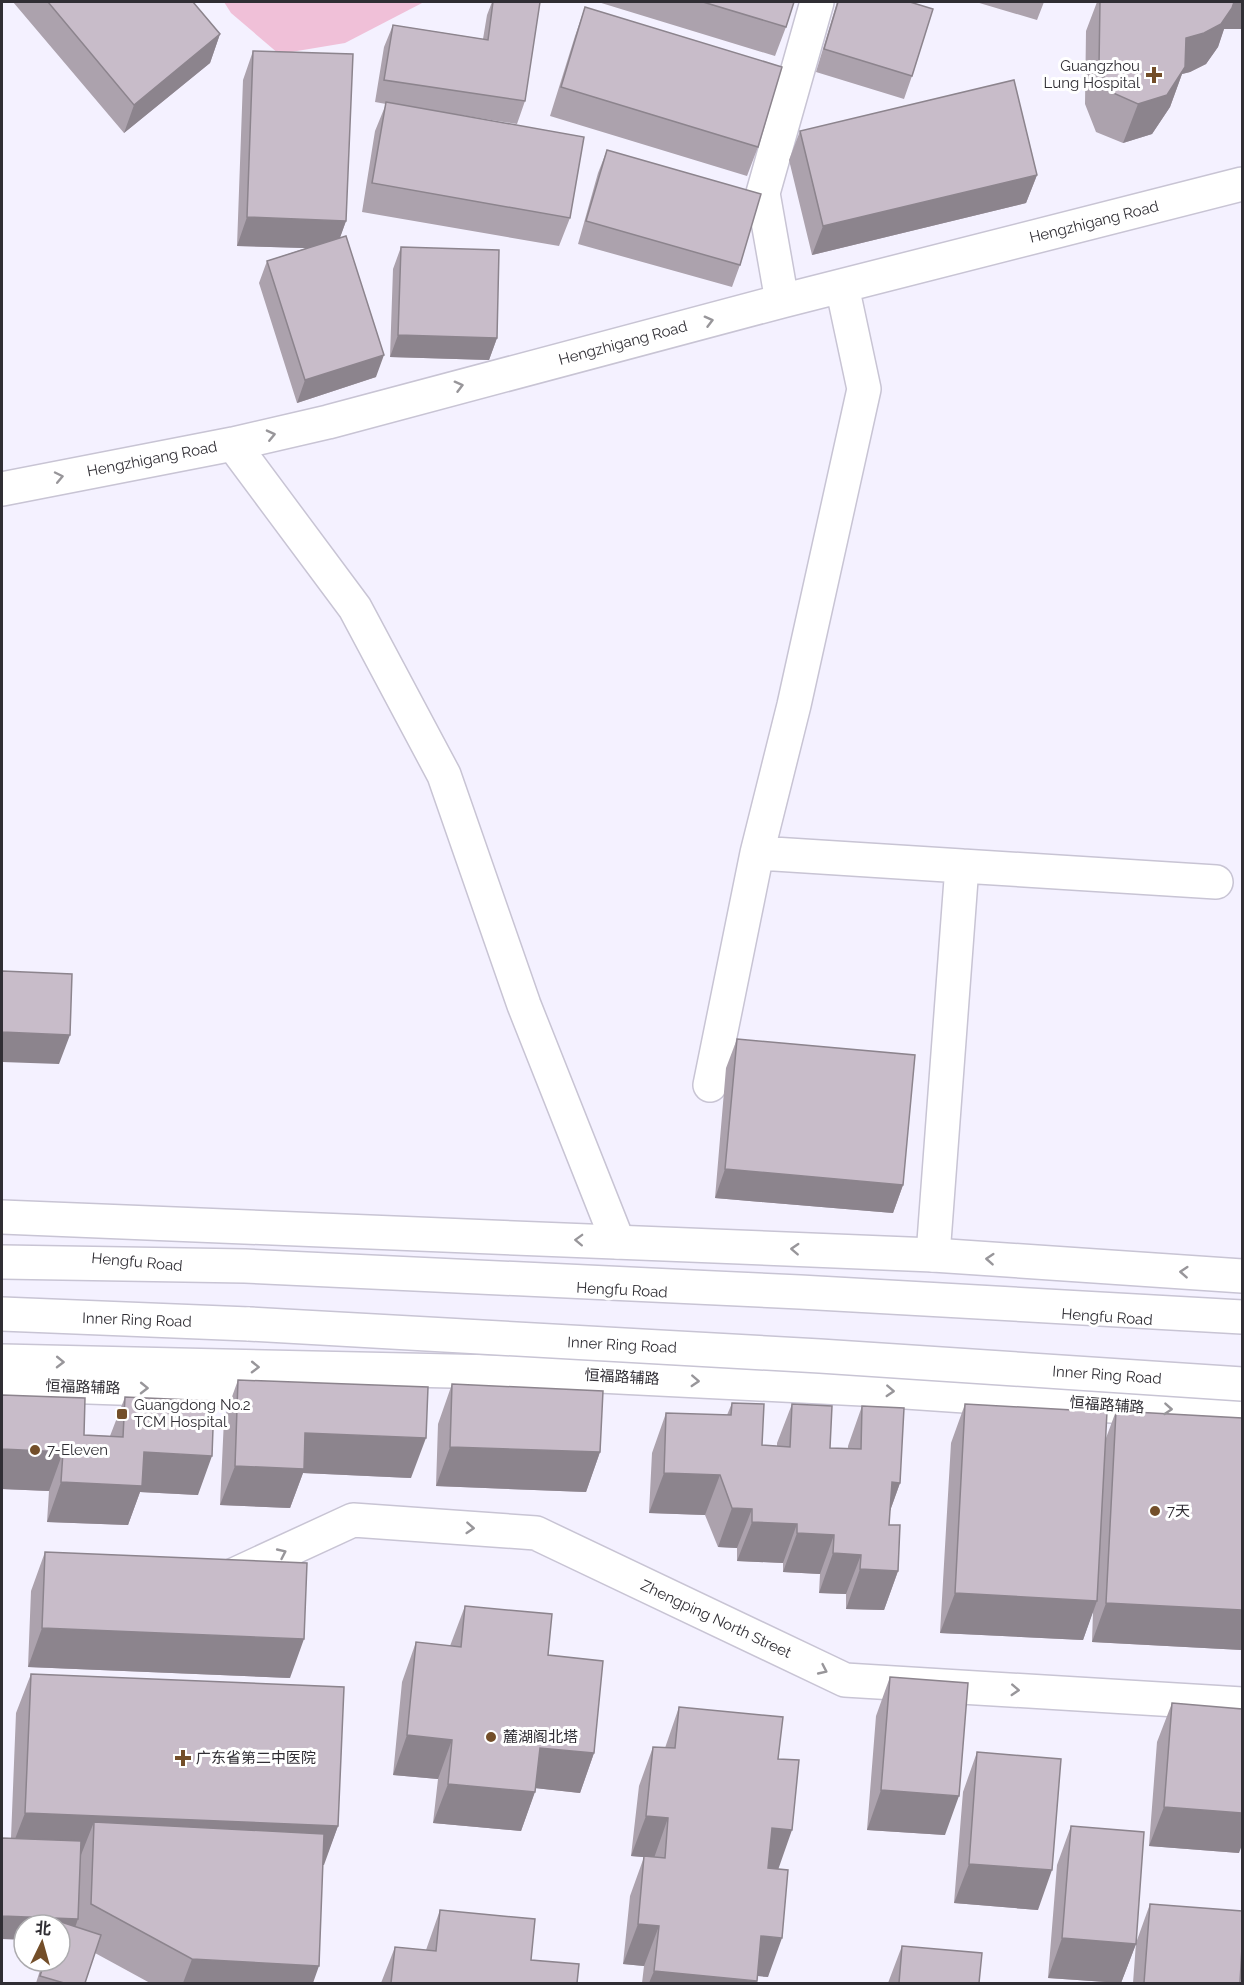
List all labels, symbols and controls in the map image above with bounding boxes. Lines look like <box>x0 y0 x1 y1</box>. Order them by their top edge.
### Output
place label: Guangzhou Lung Hospital <box>1044 57 1141 92</box>
marker: Guangzhou Lung Hospital <box>1145 66 1163 84</box>
street label: Hengzhigang Road <box>1028 197 1160 247</box>
one-way arrow <box>704 315 714 328</box>
street label: Hengzhigang Road <box>557 317 689 369</box>
one-way arrow <box>454 381 464 393</box>
one-way arrow <box>265 429 275 442</box>
street label: Hengzhigang Road <box>85 438 219 480</box>
one-way arrow <box>54 471 64 484</box>
one-way arrow <box>574 1234 583 1247</box>
one-way arrow <box>790 1243 799 1256</box>
street label: Hengfu Road <box>91 1249 183 1275</box>
one-way arrow <box>985 1253 994 1266</box>
one-way arrow <box>1180 1266 1189 1279</box>
street label: Hengfu Road <box>576 1279 668 1301</box>
street label: Hengfu Road <box>1061 1305 1153 1329</box>
street label: Inner Ring Road <box>82 1309 192 1331</box>
street label: Inner Ring Road <box>567 1333 677 1357</box>
one-way arrow <box>55 1356 64 1368</box>
one-way arrow <box>250 1360 259 1373</box>
street label: Inner Ring Road <box>1052 1362 1162 1388</box>
street label: 恒福路辅路 <box>584 1366 660 1388</box>
one-way arrow <box>690 1374 699 1387</box>
street label: 恒福路辅路 <box>45 1377 121 1397</box>
one-way arrow <box>139 1382 148 1395</box>
one-way arrow <box>885 1384 894 1397</box>
street label: 恒福路辅路 <box>1069 1393 1145 1417</box>
place label: Guangdong No.2 TCM Hospital <box>134 1396 251 1431</box>
one-way arrow <box>1163 1403 1172 1416</box>
marker: Guangdong No.2 TCM Hospital <box>115 1407 129 1421</box>
place label: 7-Eleven <box>47 1441 108 1459</box>
marker: 7-Eleven <box>28 1443 42 1457</box>
place label: 7天 <box>1167 1502 1190 1520</box>
marker: 7天 <box>1148 1504 1162 1518</box>
one-way arrow <box>465 1522 474 1535</box>
one-way arrow <box>276 1548 287 1560</box>
street label: Zhengping North Street <box>638 1576 794 1662</box>
one-way arrow <box>816 1662 827 1674</box>
one-way arrow <box>1011 1684 1020 1697</box>
place label: 麓湖阁北塔 <box>503 1728 578 1746</box>
marker: 麓湖阁北塔 <box>484 1730 498 1744</box>
marker: 广东省第二中医院 <box>174 1749 192 1767</box>
place label: 广东省第二中医院 <box>196 1749 316 1767</box>
north arrow <box>12 1913 72 1973</box>
text: 北 <box>34 1918 52 1939</box>

